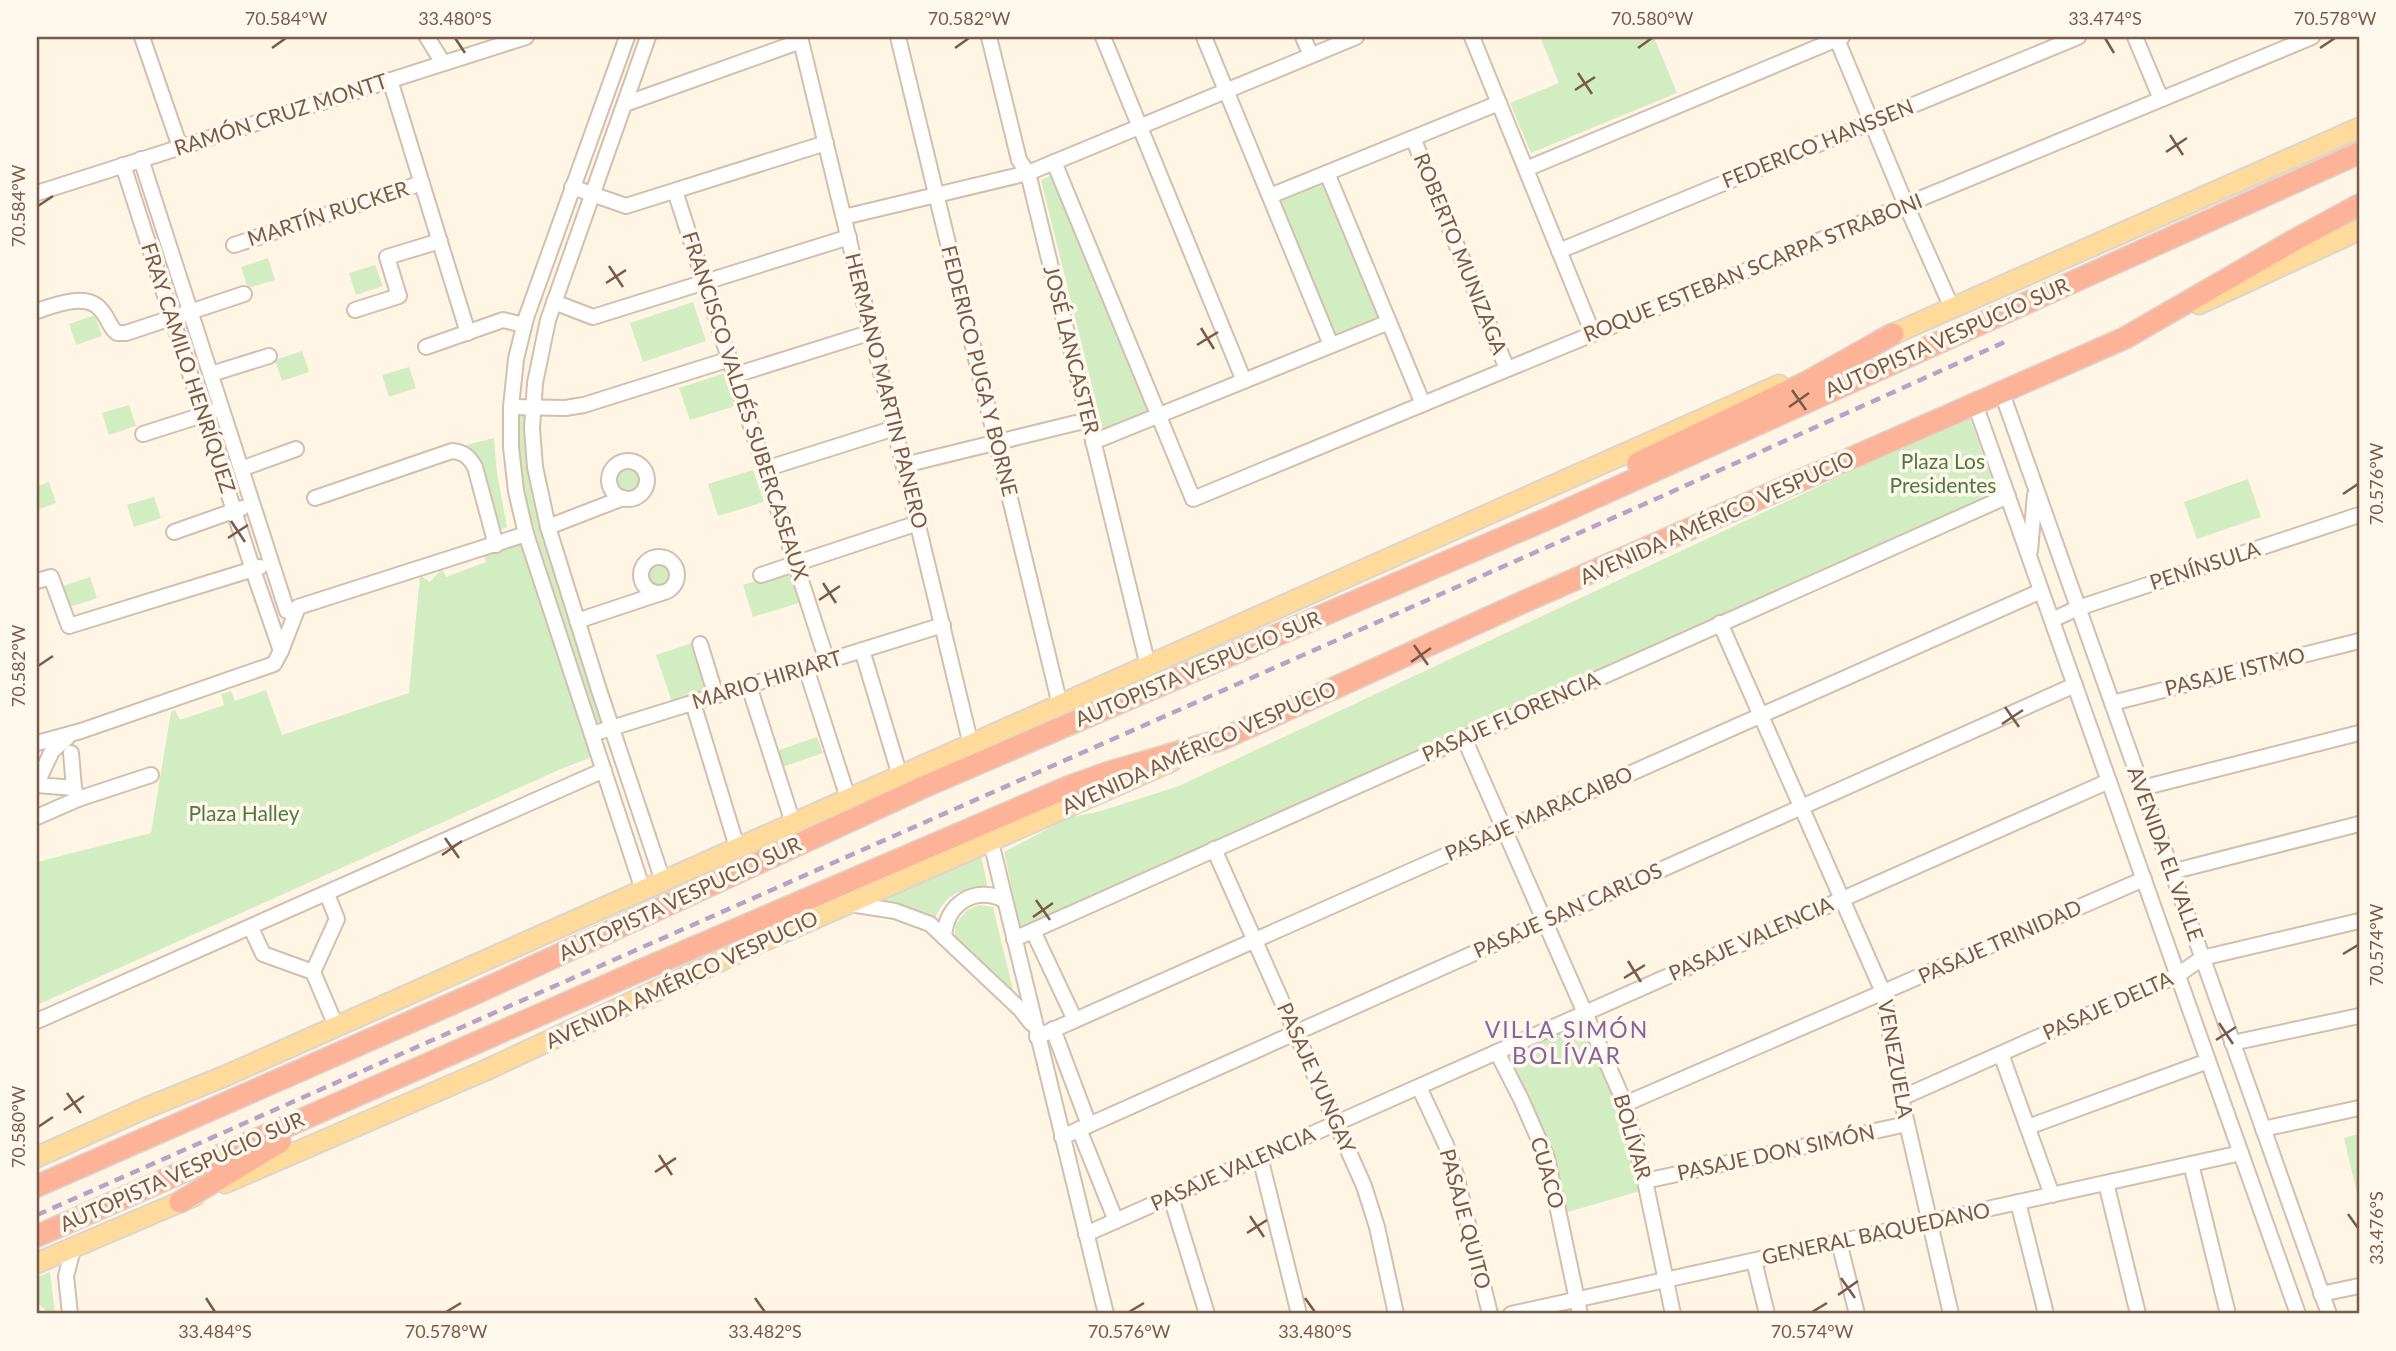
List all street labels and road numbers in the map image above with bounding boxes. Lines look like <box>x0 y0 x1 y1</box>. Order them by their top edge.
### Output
street label: RAMÓN CRUZ MONTT <box>171 67 391 160</box>
street label: FEDERICO HANSSEN <box>1718 93 1917 192</box>
street label: ROBERTO MUNIZAGA <box>1410 149 1514 358</box>
street label: MARTÍN RUCKER <box>244 174 412 250</box>
street label: ROQUE ESTEBAN SCARPA STRABONI <box>1579 187 1926 346</box>
street label: FRANCISCO VALDÉS SUBERCASEAUX <box>678 228 815 583</box>
street label: FRAY CAMILO HENRÍQUEZ <box>137 239 242 496</box>
street label: FEDERICO PUGA Y BORNE <box>937 243 1024 499</box>
street label: HERMANO MARTIN PANERO <box>841 250 934 531</box>
street label: JOSÉ LANCASTER <box>1039 263 1106 437</box>
street label: AUTOPISTA VESPUCIO SUR <box>1820 271 2073 402</box>
street label: AVENIDA AMÉRICO VESPUCIO <box>1575 445 1857 589</box>
street label: PENÍNSULA <box>2146 535 2264 594</box>
street label: AUTOPISTA VESPUCIO SUR <box>1071 604 1325 731</box>
street label: PASAJE ISTMO <box>2162 641 2307 700</box>
street label: MARIO HIRIART <box>689 644 845 713</box>
street label: PASAJE FLORENCIA <box>1418 665 1604 766</box>
street label: AVENIDA AMÉRICO VESPUCIO <box>1057 675 1339 819</box>
street label: PASAJE MARACAIBO <box>1441 760 1636 865</box>
street label: AVENIDA EL VALLE <box>2123 763 2210 944</box>
street label: AUTOPISTA VESPUCIO SUR <box>554 830 805 965</box>
street label: PASAJE SAN CARLOS <box>1469 857 1666 963</box>
street label: PASAJE VALENCIA <box>1664 890 1837 985</box>
street label: PASAJE TRINIDAD <box>1914 893 2085 988</box>
street label: AVENIDA AMÉRICO VESPUCIO <box>541 904 822 1053</box>
street label: PASAJE DELTA <box>2039 965 2177 1044</box>
street label: PASAJE YUNGAY <box>1273 998 1362 1157</box>
street label: VENEZUELA <box>1874 998 1919 1121</box>
street label: BOLÍVAR <box>1609 1091 1658 1183</box>
street label: AUTOPISTA VESPUCIO SUR <box>55 1105 308 1236</box>
street label: PASAJE DON SIMÓN <box>1675 1118 1877 1185</box>
street label: PASAJE VALENCIA <box>1146 1120 1319 1215</box>
street label: CUACO <box>1526 1134 1571 1211</box>
street label: PASAJE QUITO <box>1436 1146 1497 1291</box>
street label: GENERAL BAQUEDANO <box>1759 1196 1992 1269</box>

